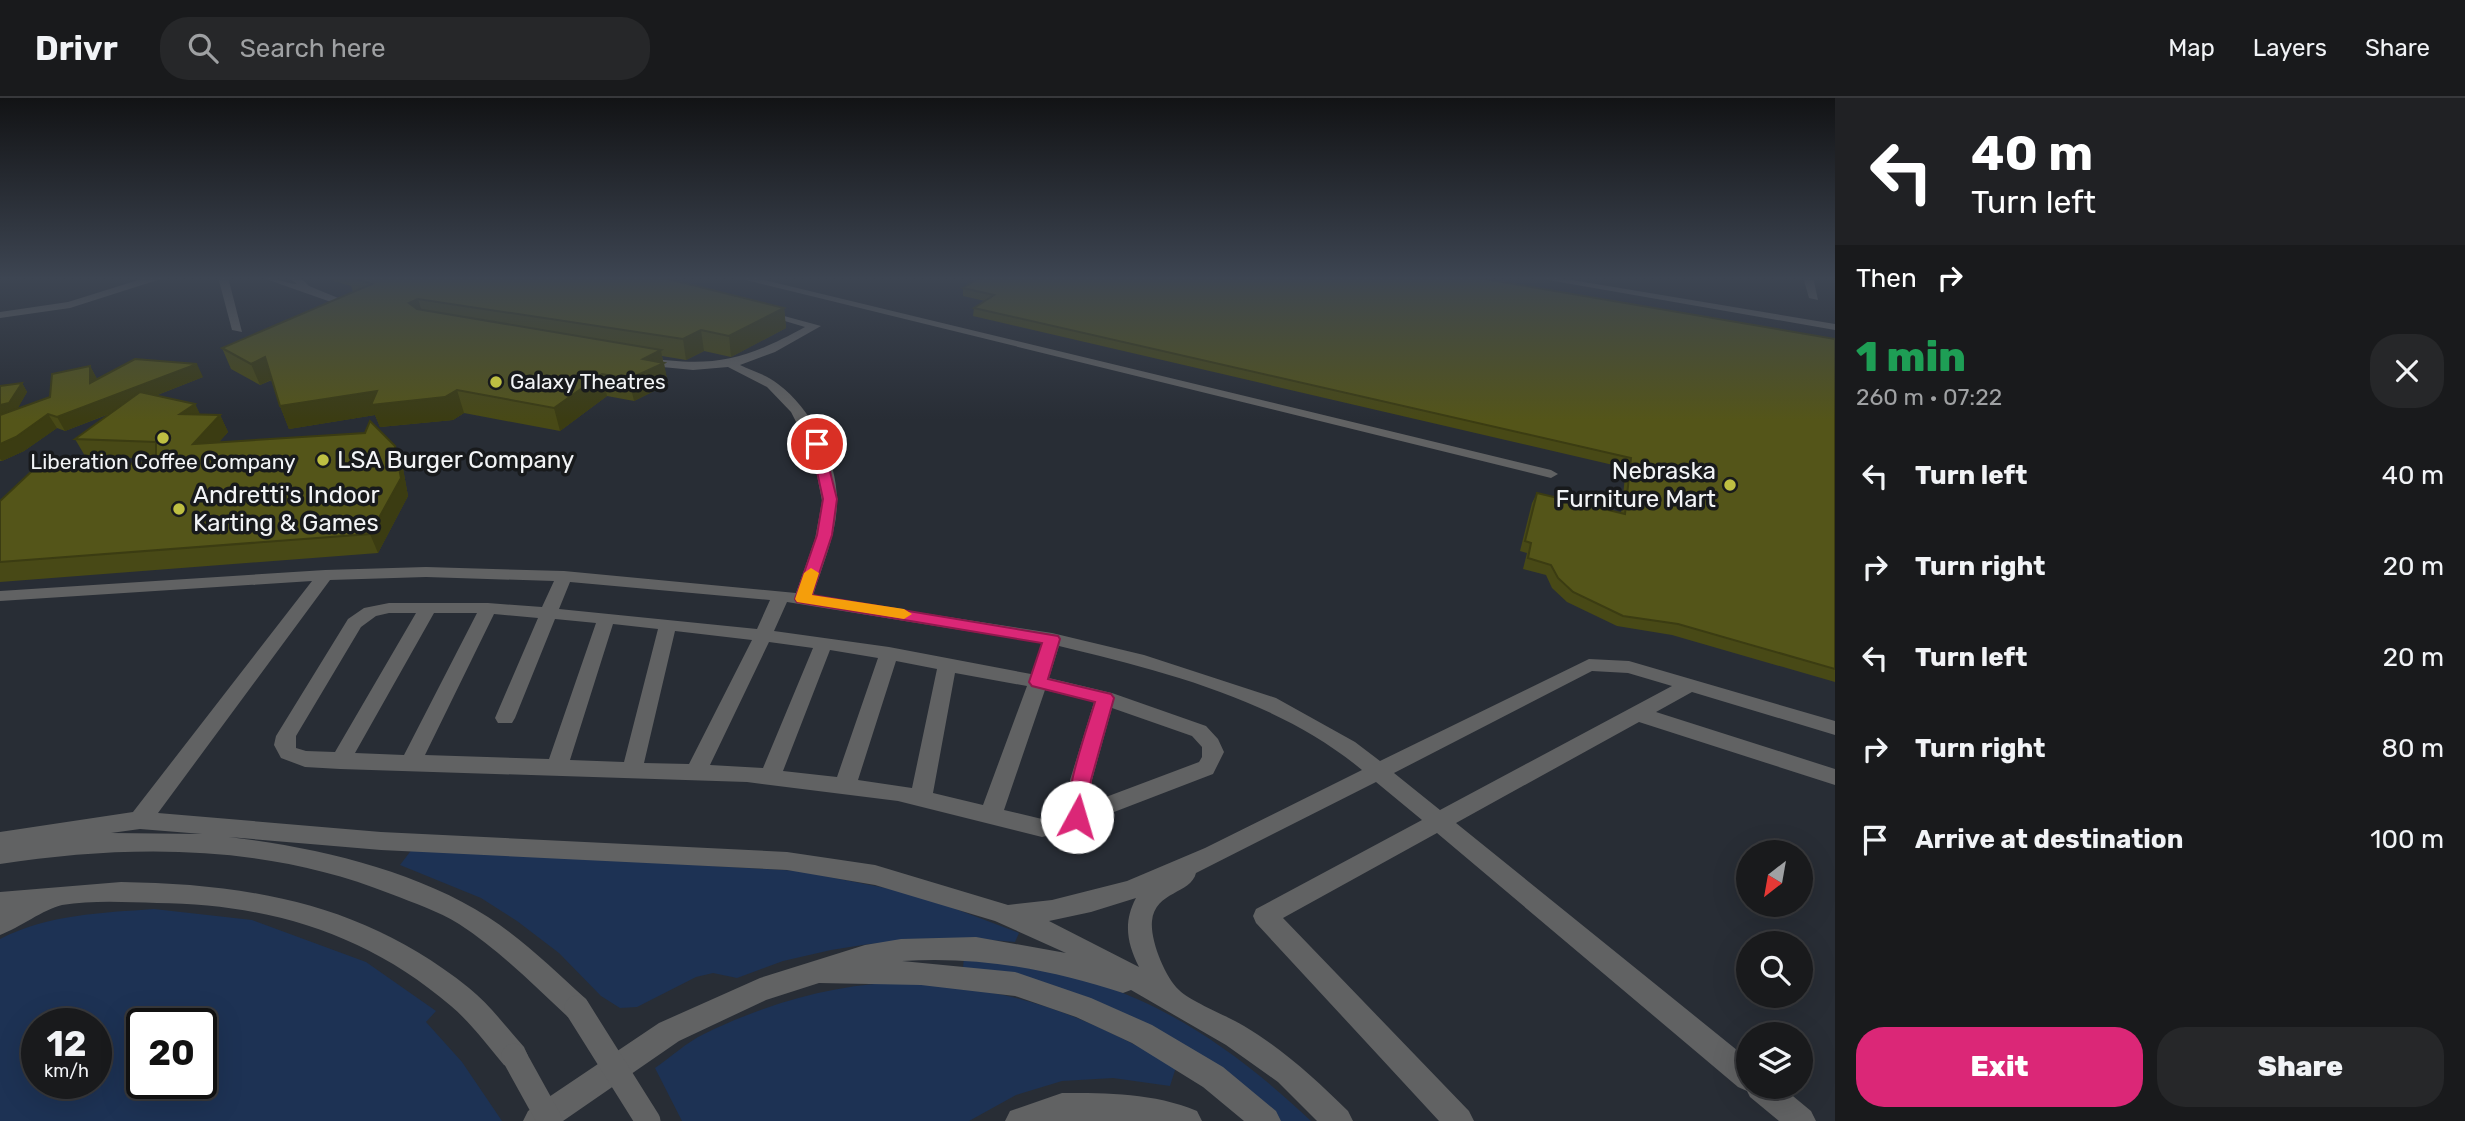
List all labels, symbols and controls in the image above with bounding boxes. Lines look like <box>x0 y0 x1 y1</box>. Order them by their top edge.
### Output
search box <box>160 17 650 80</box>
text: Drivr <box>35 29 118 68</box>
icon: search <box>184 29 222 67</box>
text: Search here <box>240 33 386 64</box>
text: Map <box>2168 34 2215 62</box>
text: Layers <box>2253 34 2327 62</box>
text: Share <box>2365 34 2430 62</box>
text: 40 m <box>1971 124 2093 182</box>
icon: left <box>1856 126 1947 217</box>
text: Turn left <box>1971 183 2096 221</box>
icon: right <box>1931 259 1969 297</box>
text: Then <box>1856 263 1917 294</box>
text: 1 min <box>1856 332 1966 382</box>
button: close <box>2370 334 2444 408</box>
place label: Galaxy Theatres <box>510 369 666 394</box>
marker: Galaxy Theatres <box>488 374 504 390</box>
text: 260 m · 07:22 <box>1856 383 2002 411</box>
pin <box>787 414 847 474</box>
icon: arrive <box>798 425 836 463</box>
marker: Liberation Coffee Company <box>155 430 171 446</box>
place label: LSA Burger Company <box>337 446 574 474</box>
place label: Liberation Coffee Company <box>30 449 296 474</box>
marker: LSA Burger Company <box>315 452 331 468</box>
place label: Nebraska Furniture Mart <box>1555 457 1716 513</box>
icon: left <box>1856 457 1894 495</box>
text: Turn left <box>1915 460 2027 491</box>
text: 40 m <box>2382 460 2444 491</box>
marker: Nebraska Furniture Mart <box>1722 477 1738 493</box>
place label: Andretti's Indoor Karting & Games <box>193 481 380 537</box>
marker: Andretti's Indoor Karting & Games <box>171 501 187 517</box>
icon: right <box>1856 548 1894 586</box>
text: Turn right <box>1915 551 2045 582</box>
text: 20 m <box>2383 551 2444 582</box>
icon: left <box>1856 639 1894 677</box>
text: Turn left <box>1915 642 2027 673</box>
text: 20 m <box>2383 642 2444 673</box>
icon: right <box>1856 730 1894 768</box>
text: Turn right <box>1915 733 2045 764</box>
text: 80 m <box>2381 733 2444 764</box>
position arrow <box>1040 780 1114 854</box>
icon: arrive <box>1856 821 1894 859</box>
text: Arrive at destination <box>1915 824 2183 855</box>
text: 100 m <box>2370 824 2444 855</box>
north arrow <box>1736 840 1813 917</box>
map controls <box>1736 840 1813 1099</box>
button: search <box>1736 931 1813 1008</box>
speed limit sign: 20 <box>126 1008 217 1099</box>
button: layers <box>1736 1022 1813 1099</box>
text: 12 <box>46 1023 87 1065</box>
button: Exit <box>1856 1027 2143 1107</box>
button: Share <box>2157 1027 2444 1107</box>
text: km/h <box>44 1060 89 1082</box>

